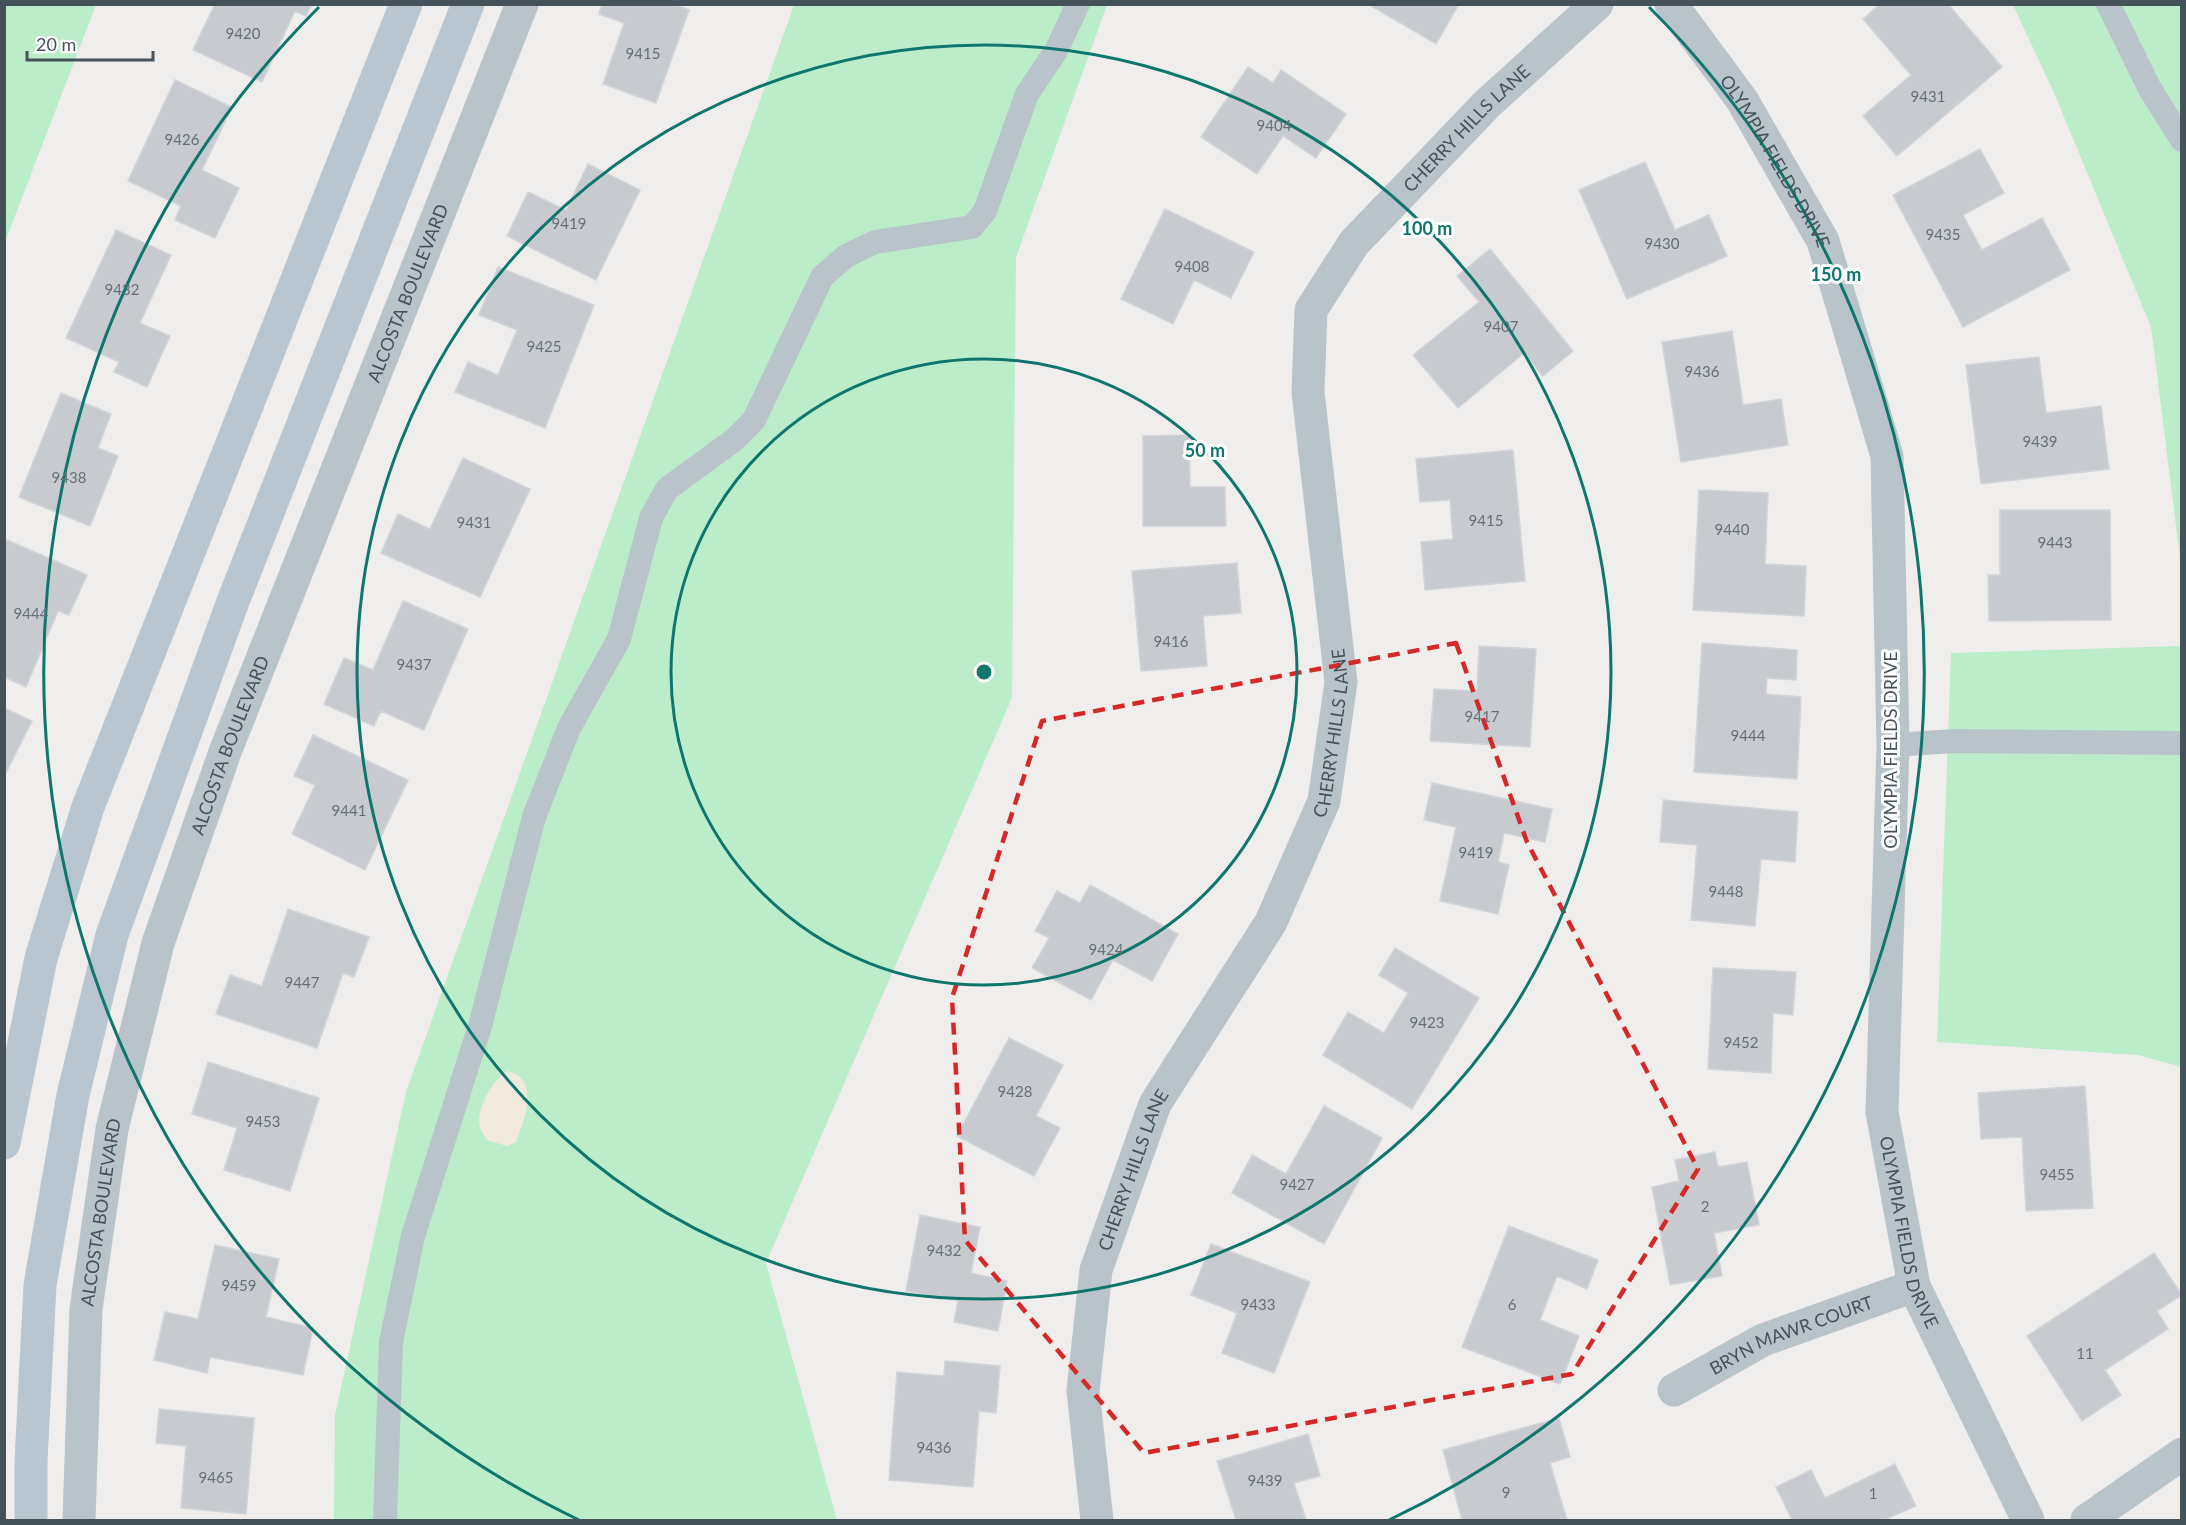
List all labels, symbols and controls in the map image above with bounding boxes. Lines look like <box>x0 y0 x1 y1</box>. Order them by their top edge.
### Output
scale bar <box>27 24 153 62</box>
house number: 9420 <box>226 24 261 42</box>
text: 20 m <box>36 33 76 55</box>
house number: 9415 <box>626 44 660 62</box>
street label: CHERRY HILLS LANE <box>1398 60 1534 196</box>
street label: OLYMPIA FIELDS DRIVE <box>1716 70 1835 250</box>
house number: 9431 <box>1911 87 1945 105</box>
house number: 9404 <box>1257 116 1292 134</box>
house number: 9426 <box>165 130 200 148</box>
street label: ALCOSTA BOULEVARD <box>362 201 453 385</box>
house number: 9419 <box>552 214 586 232</box>
text: 100 m <box>1402 217 1452 239</box>
house number: 9435 <box>1926 225 1960 243</box>
house number: 9430 <box>1645 234 1680 252</box>
house number: 9408 <box>1175 257 1209 275</box>
text: 150 m <box>1811 263 1861 285</box>
house number: 9432 <box>105 280 139 298</box>
house number: 9407 <box>1484 317 1519 335</box>
house number: 9425 <box>527 337 561 355</box>
house number: 9436 <box>1685 362 1720 380</box>
house number: 9439 <box>2023 432 2057 450</box>
text: 50 m <box>1185 439 1225 461</box>
house number: 9438 <box>52 468 86 486</box>
house number: 9415 <box>1469 511 1503 529</box>
house number: 9431 <box>457 513 491 531</box>
house number: 9440 <box>1715 520 1750 538</box>
house number: 9443 <box>2038 533 2072 551</box>
house number: 9444 <box>14 604 49 622</box>
house number: 9416 <box>1154 632 1189 650</box>
street label: CHERRY HILLS LANE <box>1307 647 1352 821</box>
street label: OLYMPIA FIELDS DRIVE <box>1879 651 1901 849</box>
street label: ALCOSTA BOULEVARD <box>186 652 273 838</box>
house number: 9437 <box>397 655 432 673</box>
centre of rings <box>974 662 994 682</box>
house number: 9417 <box>1465 707 1500 725</box>
house number: 9444 <box>1731 726 1766 744</box>
house number: 9441 <box>332 801 366 819</box>
house number: 9419 <box>1459 843 1493 861</box>
house number: 9448 <box>1709 882 1743 900</box>
house number: 9424 <box>1089 940 1124 958</box>
house number: 9447 <box>285 973 320 991</box>
house number: 9423 <box>1410 1013 1444 1031</box>
house number: 9452 <box>1724 1033 1758 1051</box>
house number: 9428 <box>998 1082 1032 1100</box>
street label: CHERRY HILLS LANE <box>1093 1085 1173 1254</box>
house number: 9453 <box>246 1112 280 1130</box>
street label: ALCOSTA BOULEVARD <box>76 1116 125 1308</box>
street label: OLYMPIA FIELDS DRIVE <box>1876 1134 1944 1332</box>
house number: 9455 <box>2040 1165 2074 1183</box>
house number: 9427 <box>1280 1175 1315 1193</box>
house number: 2 <box>1701 1197 1709 1215</box>
house number: 9432 <box>927 1241 961 1259</box>
house number: 9459 <box>222 1276 256 1294</box>
street label: BRYN MAWR COURT <box>1705 1291 1876 1379</box>
house number: 9433 <box>1241 1295 1275 1313</box>
house number: 6 <box>1508 1295 1517 1313</box>
house number: 11 <box>2076 1344 2094 1362</box>
house number: 9436 <box>917 1438 952 1456</box>
house number: 9465 <box>199 1468 233 1486</box>
house number: 9439 <box>1248 1471 1282 1489</box>
house number: 9 <box>1502 1483 1510 1501</box>
house number: 1 <box>1869 1484 1877 1502</box>

